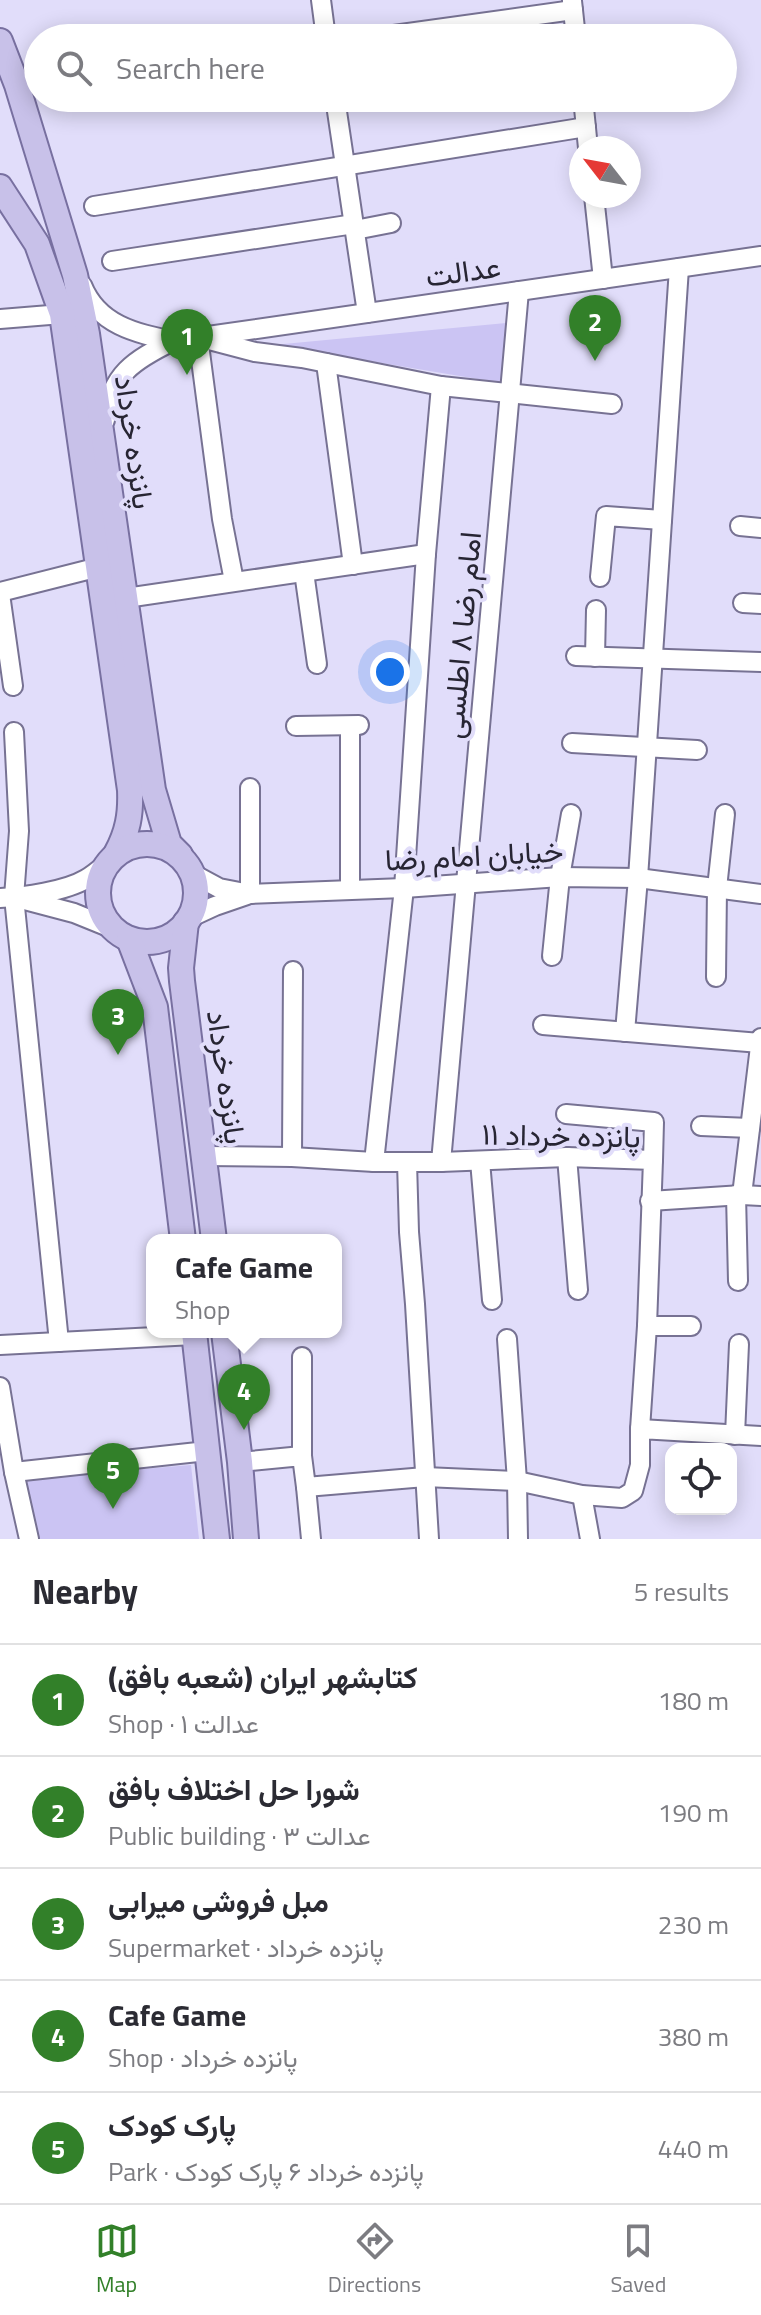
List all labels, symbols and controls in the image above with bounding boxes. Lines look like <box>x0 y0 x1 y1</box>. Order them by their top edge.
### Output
search box <box>24 24 737 112</box>
text: Search here <box>116 45 265 91</box>
icon: search <box>52 46 96 90</box>
north arrow <box>569 136 641 208</box>
street label: عدالت <box>423 243 503 299</box>
pin: 2 <box>569 295 621 361</box>
pin: 1 <box>161 309 213 375</box>
street label: پانزده خرداد <box>103 372 167 512</box>
street label: امام رضا ۸ اطلسی <box>429 529 493 741</box>
your location <box>370 652 410 692</box>
street label: خیابان امام رضا <box>384 827 564 883</box>
pin: 3 <box>92 989 144 1055</box>
street label: پانزده خرداد <box>195 1007 259 1147</box>
street label: پانزده خرداد ۱۱ <box>481 1111 641 1159</box>
popup <box>146 1234 342 1338</box>
text: Cafe Game <box>175 1244 313 1290</box>
text: Shop <box>175 1290 230 1329</box>
pin: 4 <box>218 1364 270 1430</box>
pin: 5 <box>87 1443 139 1509</box>
map controls <box>665 1443 737 1515</box>
button: locate <box>665 1443 737 1515</box>
text: Nearby <box>32 1565 138 1617</box>
text: 5 results <box>634 1572 729 1611</box>
text: کتابشهر ایران (شعبه بافق) <box>108 1654 418 1700</box>
text: 1 <box>51 1681 65 1720</box>
text: 180 m <box>658 1681 729 1720</box>
text: Shop · عدالت ۱ <box>108 1704 259 1743</box>
text: شورا حل اختلاف بافق <box>108 1766 360 1812</box>
text: 2 <box>51 1793 65 1832</box>
text: 190 m <box>658 1793 729 1832</box>
text: Public building · عدالت ۳ <box>108 1816 371 1855</box>
text: مبل فروشی میرابی <box>108 1878 329 1924</box>
text: 3 <box>51 1905 65 1944</box>
text: 230 m <box>658 1905 729 1944</box>
text: Supermarket · پانزده خرداد <box>108 1928 384 1967</box>
text: Cafe Game <box>108 1992 246 2038</box>
text: 4 <box>51 2017 65 2056</box>
text: 380 m <box>658 2017 729 2056</box>
text: Shop · پانزده خرداد <box>108 2038 298 2077</box>
text: پارک کودک <box>108 2102 236 2148</box>
text: 5 <box>51 2129 65 2168</box>
text: 440 m <box>658 2129 729 2168</box>
text: Park · پانزده خرداد ۶ پارک کودک <box>108 2152 424 2191</box>
tab: Map <box>95 2219 139 2301</box>
tab: Directions <box>328 2219 421 2301</box>
tab: Saved <box>610 2219 666 2301</box>

